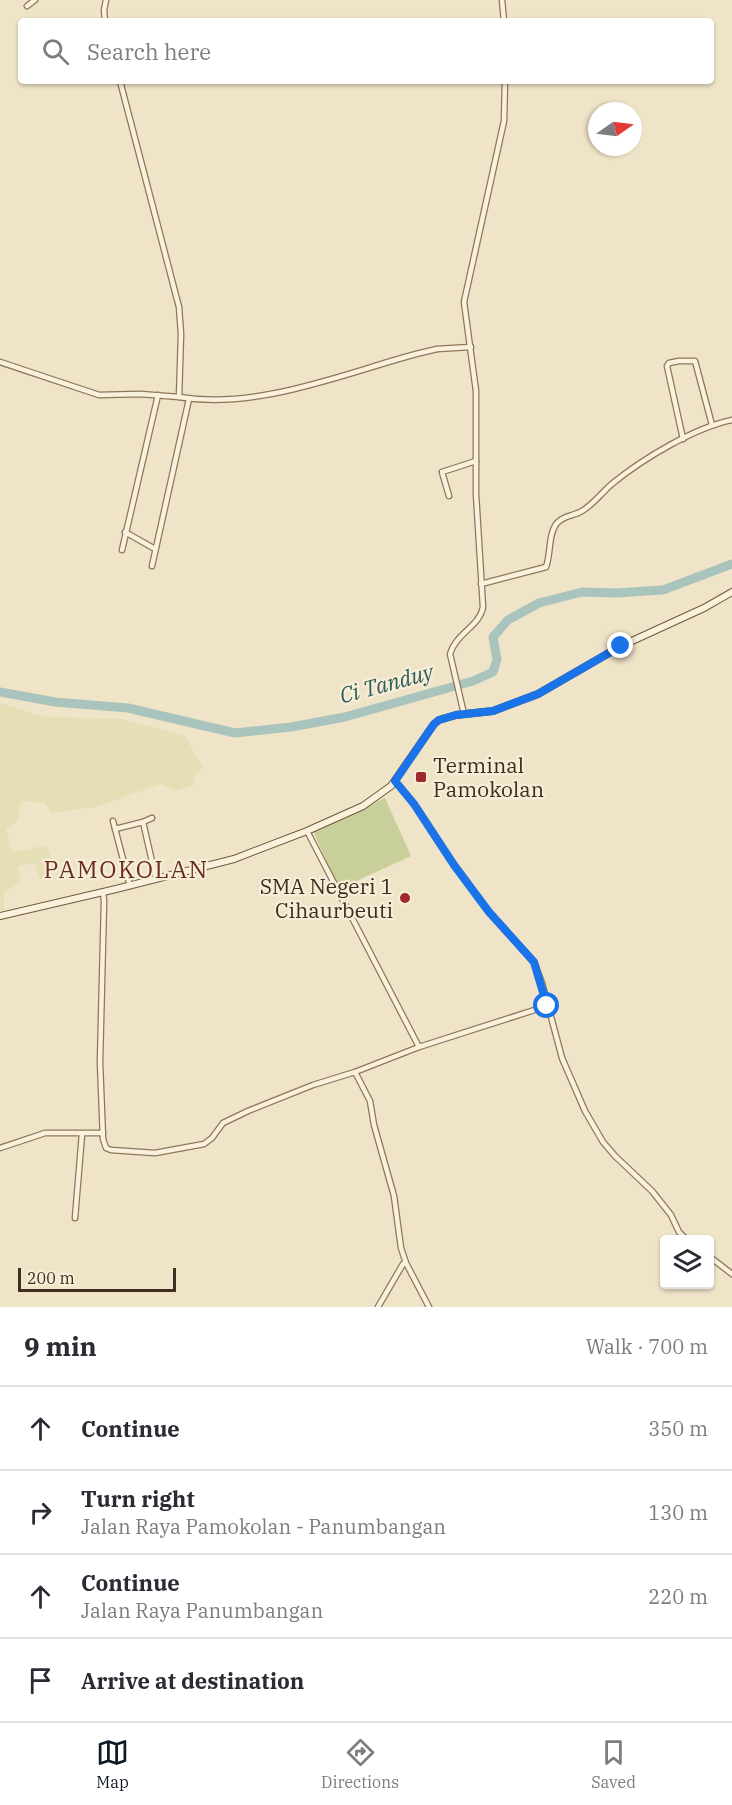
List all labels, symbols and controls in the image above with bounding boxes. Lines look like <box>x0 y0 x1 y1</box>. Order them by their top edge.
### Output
search box <box>18 18 714 84</box>
icon: search <box>39 35 72 68</box>
text: Search here <box>87 37 211 66</box>
north arrow <box>588 102 642 156</box>
route end <box>607 632 633 658</box>
water label: Ci Tanduy <box>336 656 438 709</box>
place label: Terminal Pamokolan <box>433 751 544 803</box>
marker: Terminal Pamokolan <box>414 770 428 784</box>
district label: PAMOKOLAN <box>43 853 209 885</box>
place label: SMA Negeri 1 Cihaurbeuti <box>260 872 393 924</box>
marker: SMA Negeri 1 Cihaurbeuti <box>398 891 412 905</box>
route start <box>533 992 559 1018</box>
map controls <box>660 1235 714 1289</box>
button: layers <box>660 1235 714 1289</box>
scale bar <box>18 1265 176 1292</box>
text: 200 m <box>27 1268 75 1288</box>
text: 9 min <box>24 1329 97 1363</box>
text: Walk · 700 m <box>586 1333 708 1360</box>
icon: ahead <box>24 1412 57 1445</box>
text: Continue <box>81 1414 180 1443</box>
text: 350 m <box>648 1415 708 1442</box>
text: Turn right <box>81 1484 195 1513</box>
icon: right <box>24 1496 57 1529</box>
text: 130 m <box>648 1499 708 1526</box>
text: Jalan Raya Pamokolan - Panumbangan <box>81 1513 446 1540</box>
text: Continue <box>81 1568 180 1597</box>
icon: ahead <box>24 1580 57 1613</box>
text: 220 m <box>648 1583 708 1610</box>
text: Jalan Raya Panumbangan <box>81 1597 323 1624</box>
icon: arrive <box>24 1664 57 1697</box>
text: Arrive at destination <box>81 1666 304 1695</box>
tab: Map <box>96 1736 129 1792</box>
tab: Directions <box>321 1736 399 1792</box>
tab: Saved <box>591 1736 636 1792</box>

